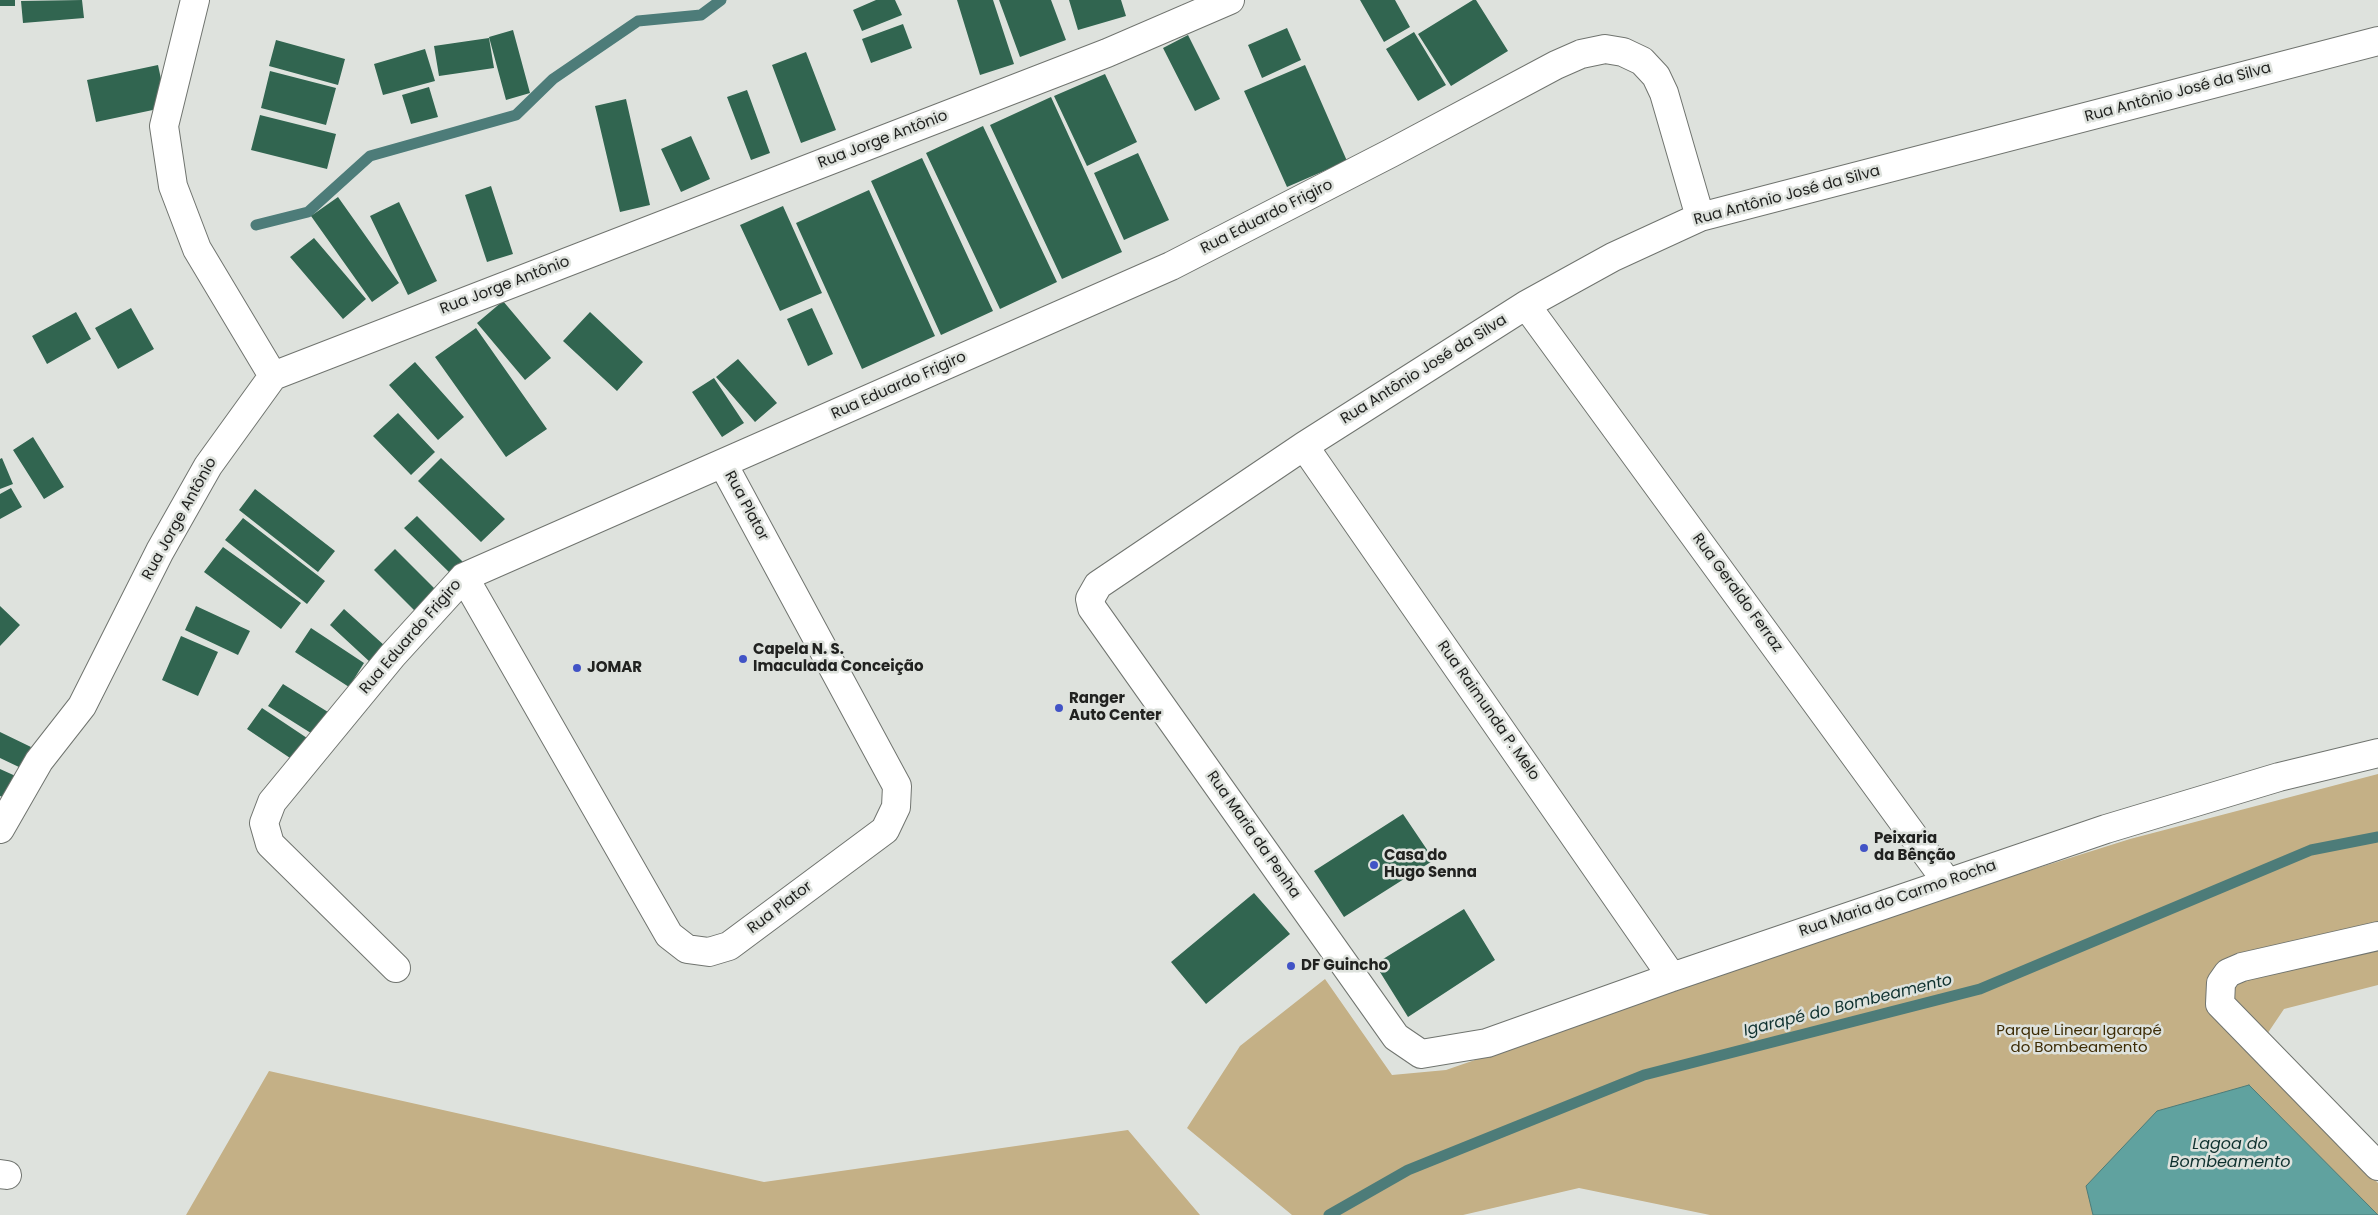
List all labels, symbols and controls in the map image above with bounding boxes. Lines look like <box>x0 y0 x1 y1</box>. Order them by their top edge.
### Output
street label: Rua Antônio José da Silva <box>2083 59 2273 127</box>
street label: Rua Jorge Antônio <box>816 107 950 173</box>
street label: Rua Antônio José da Silva <box>1692 162 1882 230</box>
street label: Rua Eduardo Frigiro <box>1198 176 1336 258</box>
street label: Rua Jorge Antônio <box>438 253 572 319</box>
street label: Rua Antônio José da Silva <box>1338 311 1510 429</box>
street label: Rua Eduardo Frigiro <box>829 348 969 424</box>
street label: Rua Jorge Antônio <box>139 455 221 583</box>
street label: Rua Plator <box>720 468 772 544</box>
street label: Rua Geraldo Ferraz <box>1688 530 1786 656</box>
street label: Rua Eduardo Frigiro <box>356 576 466 698</box>
street label: Rua Raimunda P. Melo <box>1433 638 1543 784</box>
place label: Capela N. S. Imaculada Conceição <box>753 641 923 676</box>
marker: Capela N. S. Imaculada Conceição <box>737 653 749 665</box>
place label: JOMAR <box>587 659 642 677</box>
marker: JOMAR <box>571 662 583 674</box>
place label: Ranger Auto Center <box>1069 690 1162 725</box>
marker: Ranger Auto Center <box>1053 702 1065 714</box>
street label: Rua Maria da Penha <box>1202 768 1304 902</box>
place label: Peixaria da Bênção <box>1874 830 1956 865</box>
marker: Peixaria da Bênção <box>1858 842 1870 854</box>
place label: Casa do Hugo Senna <box>1384 847 1477 882</box>
street label: Rua Maria do Carmo Rocha <box>1797 857 1999 941</box>
marker: Casa do Hugo Senna <box>1368 859 1380 871</box>
street label: Rua Plator <box>744 878 816 938</box>
place label: DF Guincho <box>1301 957 1388 975</box>
marker: DF Guincho <box>1285 960 1297 972</box>
water label: Igarapé do Bombeamento <box>1742 971 1954 1041</box>
park label: Parque Linear Igarapé do Bombeamento <box>1996 1022 2162 1057</box>
water label: Lagoa do Bombeamento <box>2170 1135 2290 1173</box>

